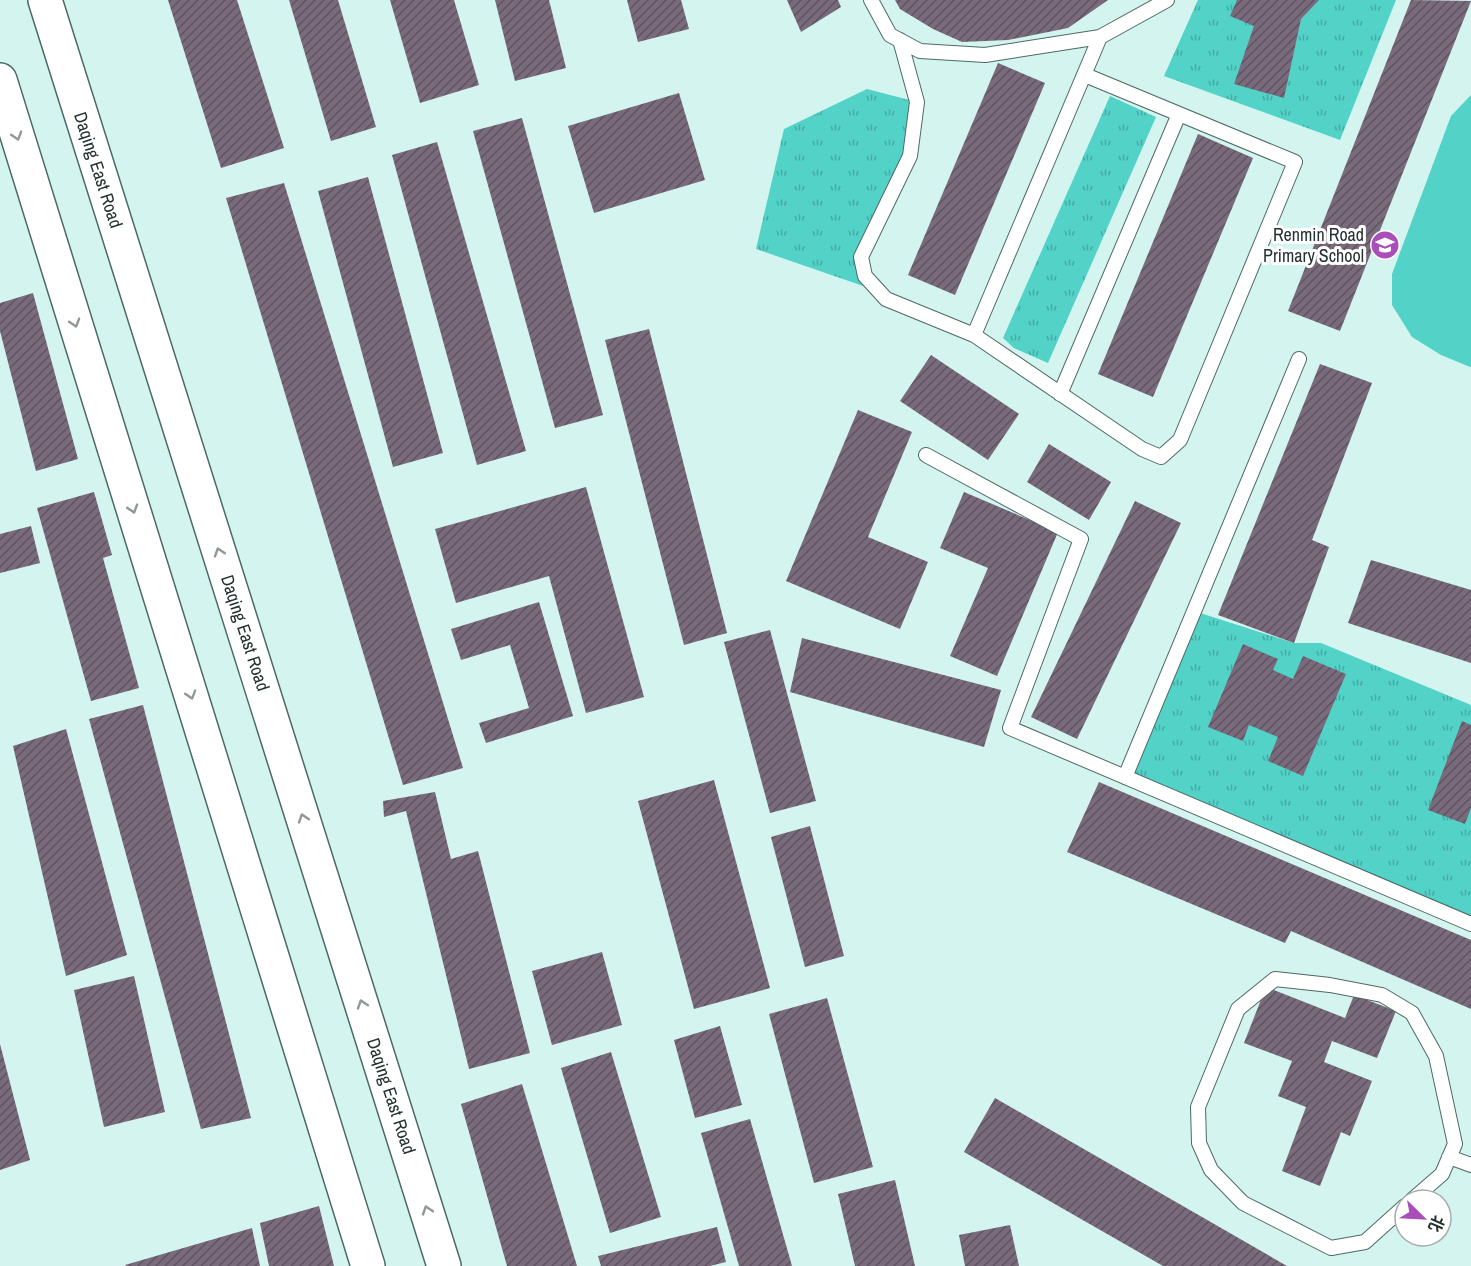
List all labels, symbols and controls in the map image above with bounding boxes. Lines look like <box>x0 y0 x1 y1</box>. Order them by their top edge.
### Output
street label: Daqing East Road <box>68 109 129 231</box>
one-way arrow <box>10 130 22 141</box>
place label: Renmin Road Primary School <box>1263 222 1364 268</box>
school or university icon: Renmin Road Primary School <box>1369 229 1401 261</box>
one-way arrow <box>68 317 80 328</box>
one-way arrow <box>126 503 138 514</box>
one-way arrow <box>214 547 226 558</box>
street label: Daqing East Road <box>215 572 276 694</box>
one-way arrow <box>184 689 196 700</box>
one-way arrow <box>298 813 310 824</box>
one-way arrow <box>357 999 369 1010</box>
street label: Daqing East Road <box>361 1035 422 1157</box>
north arrow <box>1393 1188 1453 1248</box>
one-way arrow <box>422 1205 434 1216</box>
text: 北 <box>1423 1212 1450 1236</box>

